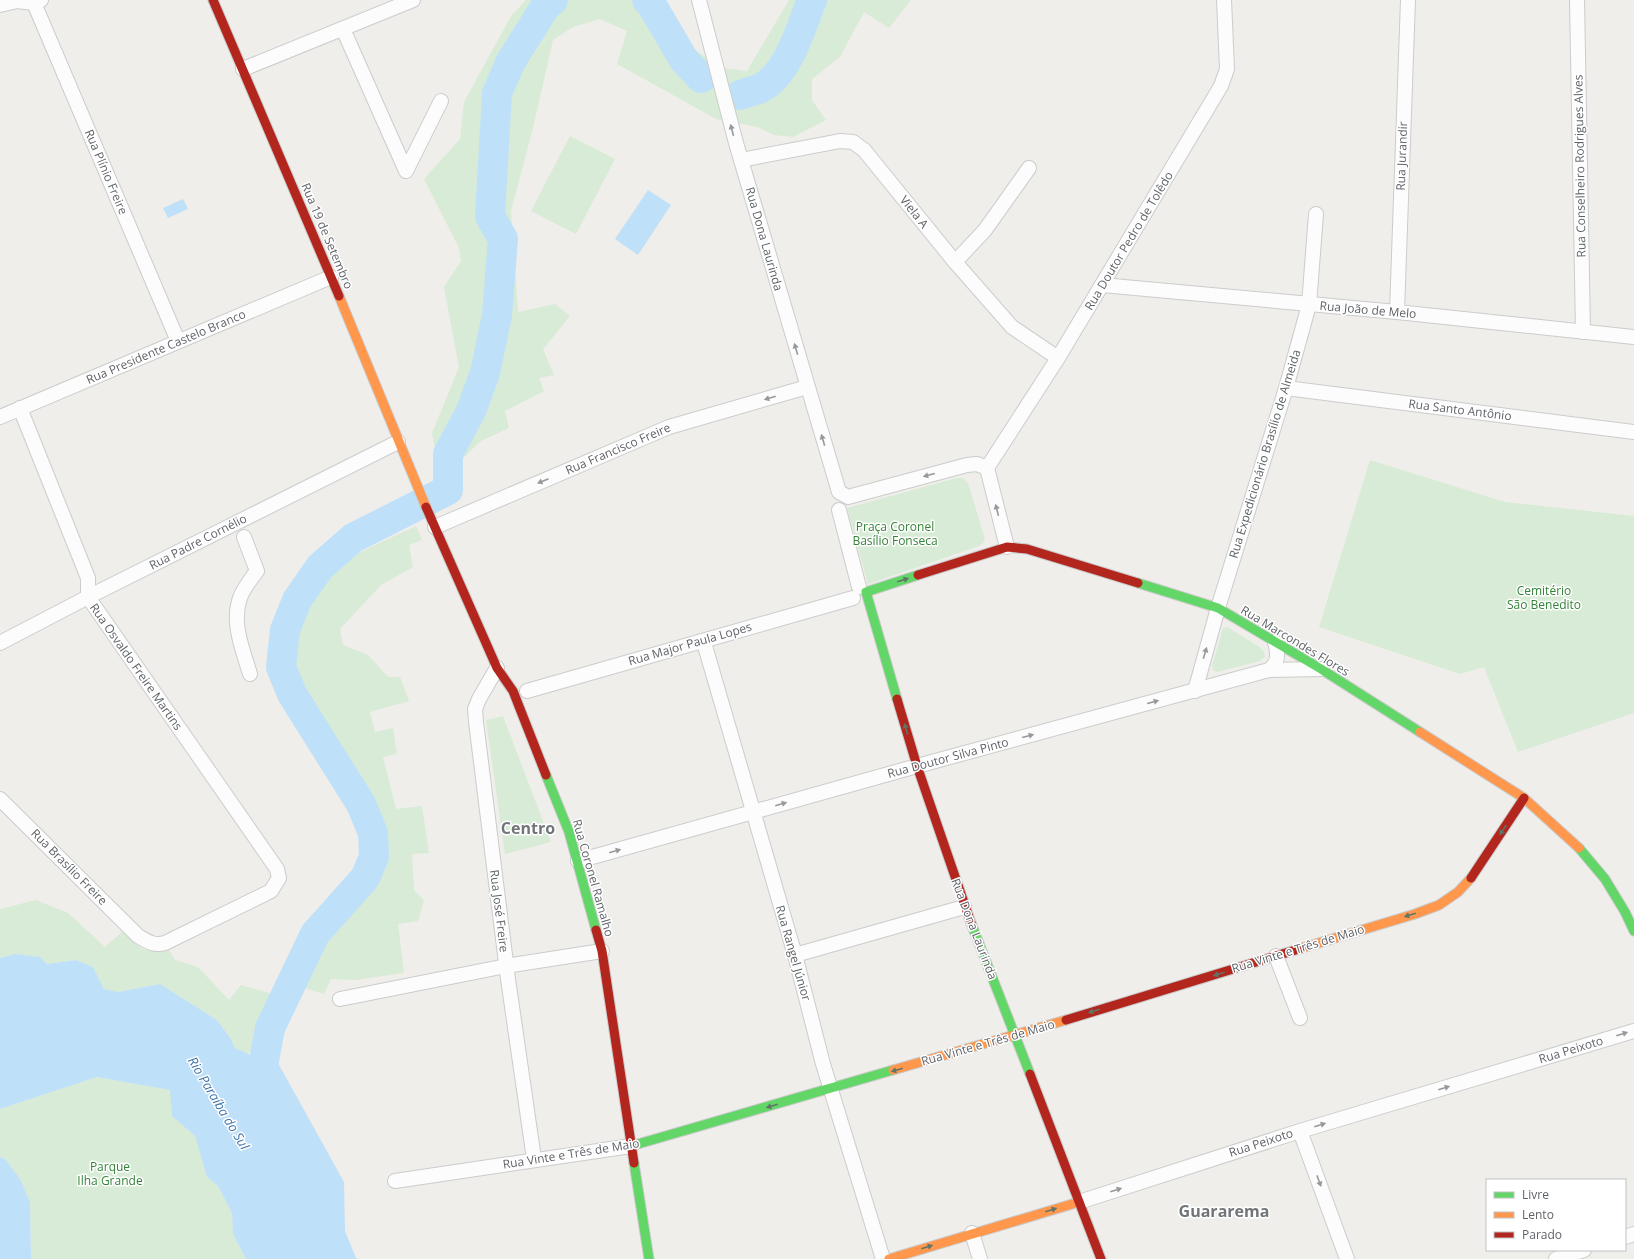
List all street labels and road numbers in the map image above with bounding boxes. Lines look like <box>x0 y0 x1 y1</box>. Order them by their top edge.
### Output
street label: Rua Conselheiro Rodrigues Alves <box>1569 74 1590 258</box>
street label: Rua Jurandir <box>1392 121 1411 191</box>
street label: Rua Plínio Freire <box>81 127 132 217</box>
street label: Rua Doutor Pedro de Tolêdo <box>1080 168 1177 313</box>
street label: Rua 19 de Setembro <box>297 180 357 291</box>
street label: Rua Dona Laurinda <box>742 185 787 293</box>
street label: Viela A <box>896 192 933 232</box>
street label: Rua João de Melo <box>1319 297 1417 322</box>
street label: Rua Presidente Castelo Branco <box>83 305 248 388</box>
street label: Rua Expedicionário Brasílio de Almeida <box>1225 347 1304 560</box>
street label: Rua Santo Antônio <box>1407 395 1513 424</box>
street label: Rua Francisco Freire <box>563 419 673 478</box>
street label: Rua Padre Cornélio <box>146 510 250 574</box>
street label: Rua Osvaldo Freire Martins <box>86 600 187 734</box>
street label: Rua Marcondes Flores <box>1238 601 1353 680</box>
street label: Rua Major Paula Lopes <box>626 618 754 669</box>
street label: Rua Doutor Silva Pinto <box>885 733 1010 782</box>
street label: Rua Coronel Ramalho <box>569 817 618 938</box>
street label: Rua Brasílio Freire <box>27 825 111 909</box>
street label: Rua José Freire <box>486 869 513 953</box>
street label: Rua Dona Laurinda <box>947 876 1002 982</box>
street label: Rua Rangel Júnior <box>772 903 815 1003</box>
street label: Rua Vinte e Três de Maio <box>1229 920 1366 977</box>
street label: Rua Vinte e Três de Maio <box>919 1015 1057 1070</box>
street label: Rua Peixoto <box>1537 1032 1605 1067</box>
street label: Rua Peixoto <box>1227 1124 1295 1161</box>
street label: Rua Vinte e Três de Maio <box>501 1134 640 1173</box>

